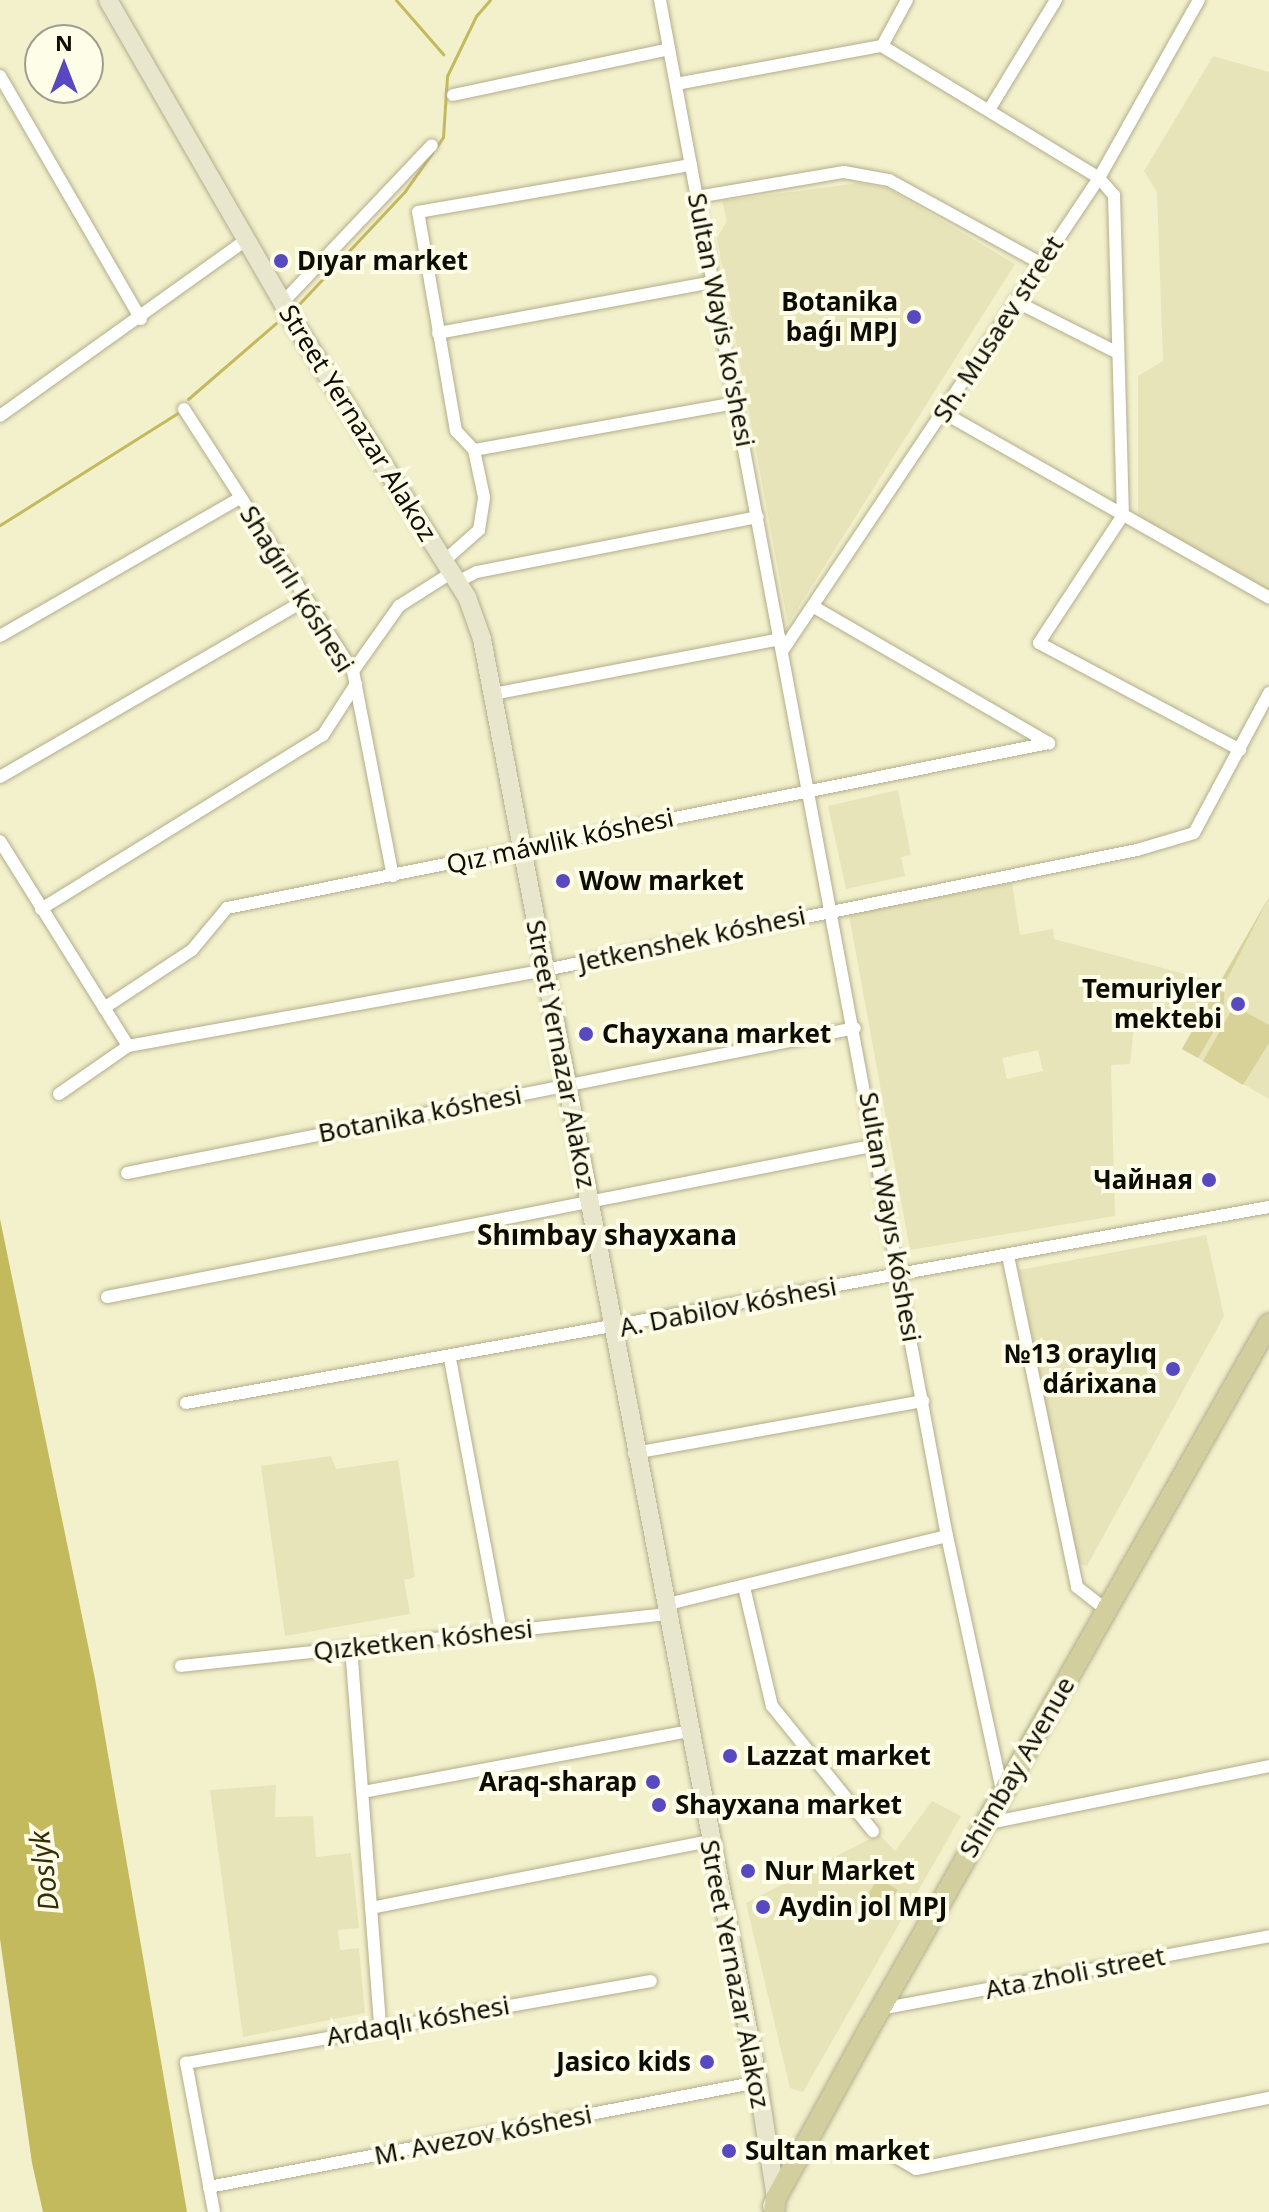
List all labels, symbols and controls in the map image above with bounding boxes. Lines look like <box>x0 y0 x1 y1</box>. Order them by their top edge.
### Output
north arrow <box>24 24 104 104</box>
text: N <box>55 27 73 57</box>
street label: Sultan Wayis ko'shesi <box>681 190 761 450</box>
street label: Sh. Musaev street <box>926 230 1070 428</box>
place label: Dıyar market <box>297 245 468 277</box>
marker: Dıyar market <box>272 252 290 270</box>
place label: Botanika baǵı MPJ <box>781 286 898 348</box>
street label: Street Yernazar Alakoz <box>273 299 443 547</box>
marker: Botanika baǵı MPJ <box>905 308 923 326</box>
street label: Shaǵırlı kóshesi <box>233 500 361 678</box>
street label: Qız máwlik kóshesi <box>444 802 676 880</box>
place label: Wow market <box>579 865 744 897</box>
marker: Wow market <box>554 872 572 890</box>
street label: Jetkenshek kóshesi <box>576 900 808 978</box>
street label: Street Yernazar Alakoz <box>520 917 602 1191</box>
place label: Temuriyler mektebi <box>1082 973 1222 1034</box>
marker: Temuriyler mektebi <box>1229 995 1247 1013</box>
place label: Chayxana market <box>602 1018 831 1050</box>
marker: Chayxana market <box>577 1025 595 1043</box>
street label: Botanika kóshesi <box>316 1079 524 1149</box>
street label: Sultan Wayıs kóshesi <box>853 1090 927 1344</box>
place label: Чайная <box>1093 1164 1193 1196</box>
marker: Чайная <box>1200 1171 1218 1189</box>
district label: Shımbay shayxana <box>477 1217 737 1251</box>
street label: A. Dabilov kóshesi <box>617 1271 839 1343</box>
place label: №13 oraylıq dárixana <box>1004 1338 1157 1400</box>
marker: №13 oraylıq dárixana <box>1164 1360 1182 1378</box>
street label: Qızketken kóshesi <box>312 1613 534 1667</box>
street label: Shimbay Avenue <box>953 1671 1081 1863</box>
place label: Lazzat market <box>746 1740 931 1772</box>
marker: Lazzat market <box>721 1747 739 1765</box>
place label: Araq-sharap <box>479 1766 637 1798</box>
marker: Araq-sharap <box>644 1773 662 1791</box>
place label: Shayxana market <box>675 1789 902 1821</box>
marker: Shayxana market <box>650 1796 668 1814</box>
water label: Doslyk <box>21 1829 65 1913</box>
street label: Street Yernazar Alakoz <box>694 1837 776 2111</box>
place label: Nur Market <box>764 1855 915 1887</box>
marker: Nur Market <box>739 1862 757 1880</box>
place label: Aydin jol MPJ <box>779 1891 947 1923</box>
marker: Aydin jol MPJ <box>754 1898 772 1916</box>
street label: Ata zholi street <box>983 1940 1167 2006</box>
street label: Ardaqlı kóshesi <box>324 1990 512 2052</box>
place label: Jasico kids <box>556 2046 691 2078</box>
marker: Jasico kids <box>698 2053 716 2071</box>
street label: M. Avezov kóshesi <box>372 2099 594 2171</box>
place label: Sultan market <box>745 2135 930 2167</box>
marker: Sultan market <box>720 2142 738 2160</box>

